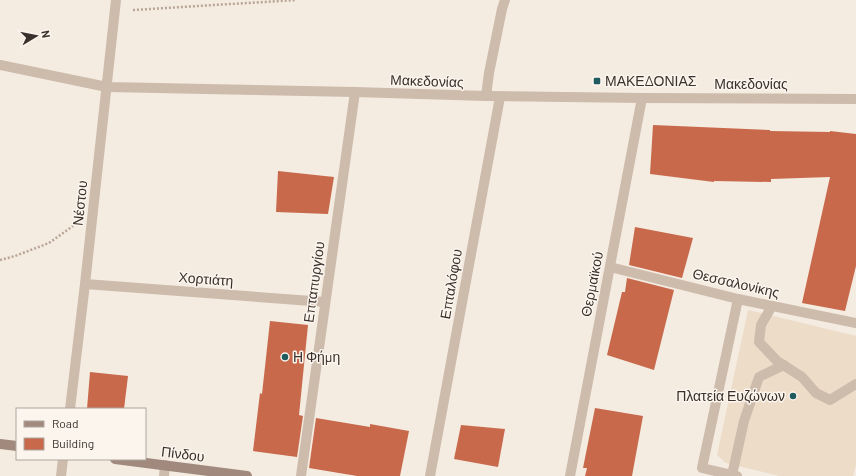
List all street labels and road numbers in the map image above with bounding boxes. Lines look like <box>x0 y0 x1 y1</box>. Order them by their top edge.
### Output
street label: Μακεδονίας <box>390 71 464 90</box>
street label: Μακεδονίας <box>714 75 788 92</box>
street label: Νέστου <box>69 179 90 227</box>
street label: Επταπυργίου <box>299 240 328 324</box>
street label: Επταλόφου <box>436 248 465 320</box>
street label: Θερμαϊκού <box>577 250 606 318</box>
street label: Θεσσαλονίκης <box>691 264 781 301</box>
street label: Χορτιάτη <box>178 268 234 289</box>
street label: Πίνδου <box>160 442 206 465</box>

